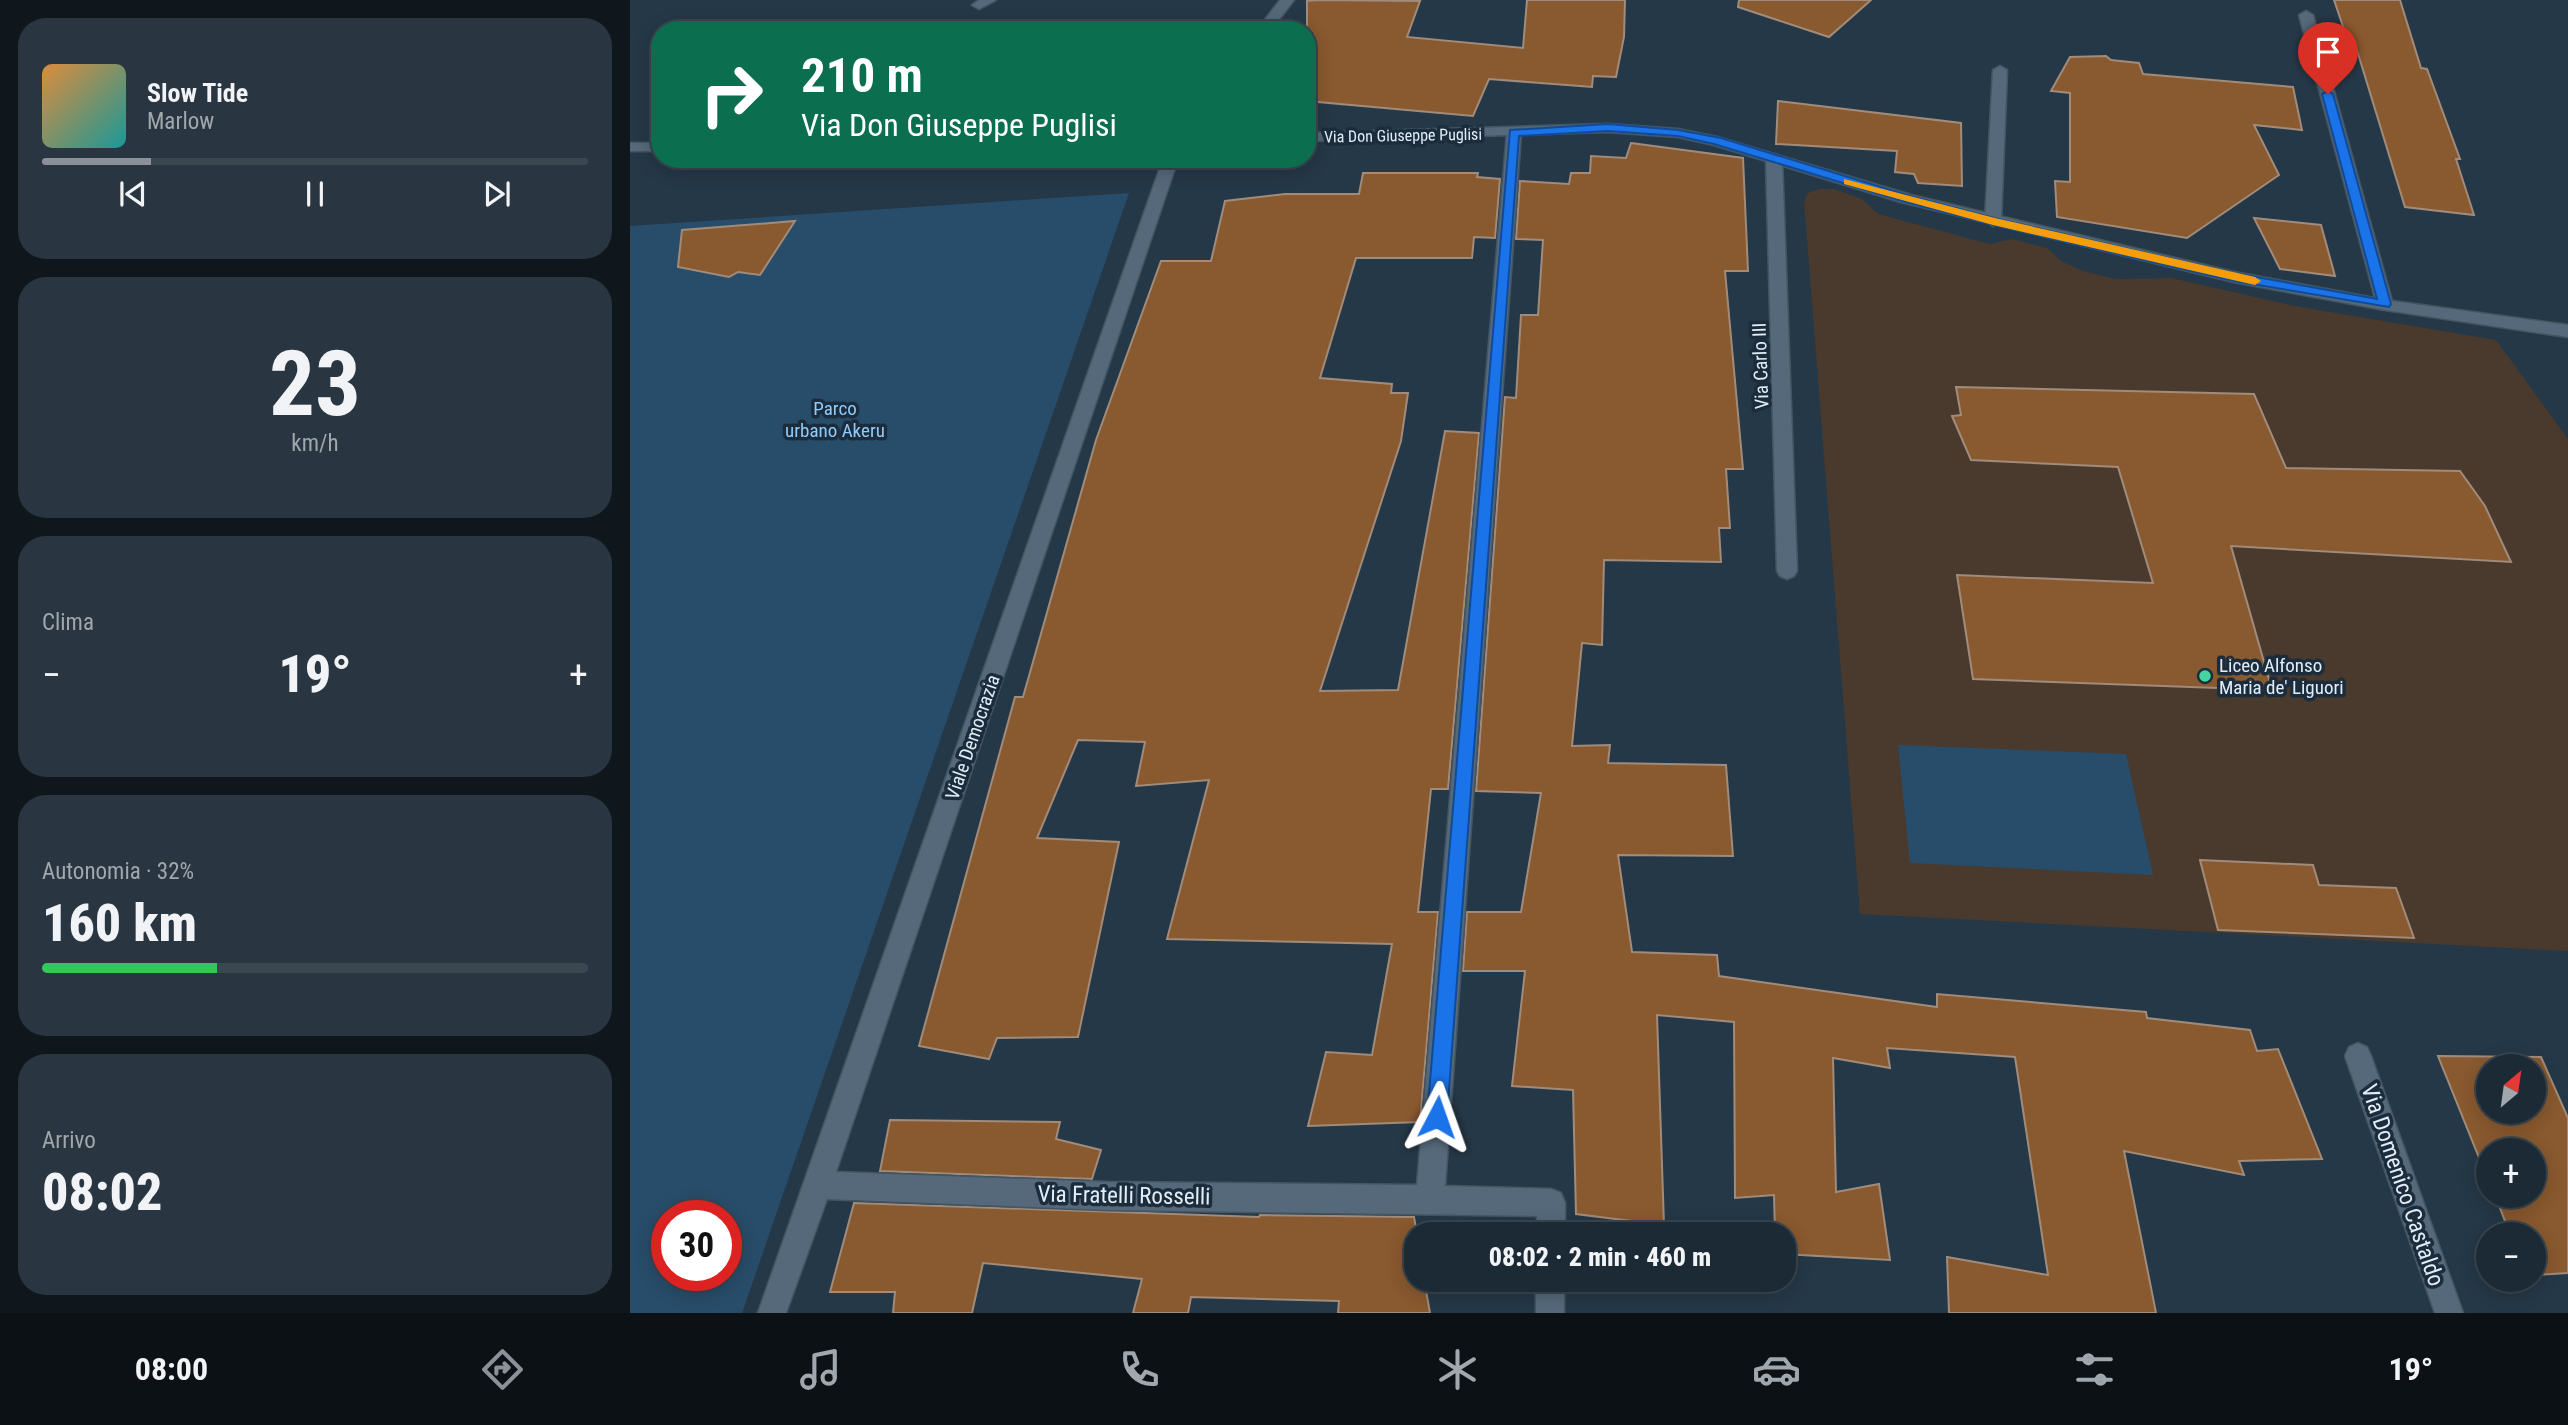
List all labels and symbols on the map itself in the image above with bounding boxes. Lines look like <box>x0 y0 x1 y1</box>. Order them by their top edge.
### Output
pin <box>2298 22 2358 94</box>
street label: Via Don Giuseppe Puglisi <box>1324 125 1482 146</box>
street label: Via Carlo III <box>1747 322 1774 410</box>
park label: Parco urbano Akeru <box>785 397 885 442</box>
place label: Liceo Alfonso Maria de' Liguori <box>2219 654 2344 699</box>
marker: Liceo Alfonso Maria de' Liguori <box>2197 668 2213 684</box>
street label: Viale Democrazia <box>940 672 1005 803</box>
north arrow <box>2476 1054 2546 1124</box>
position arrow <box>1400 1080 1474 1154</box>
street label: Via Domenico Castaldo <box>2355 1081 2450 1290</box>
street label: Via Fratelli Rosselli <box>1037 1180 1211 1211</box>
speed limit sign: 30 <box>651 1200 742 1291</box>

